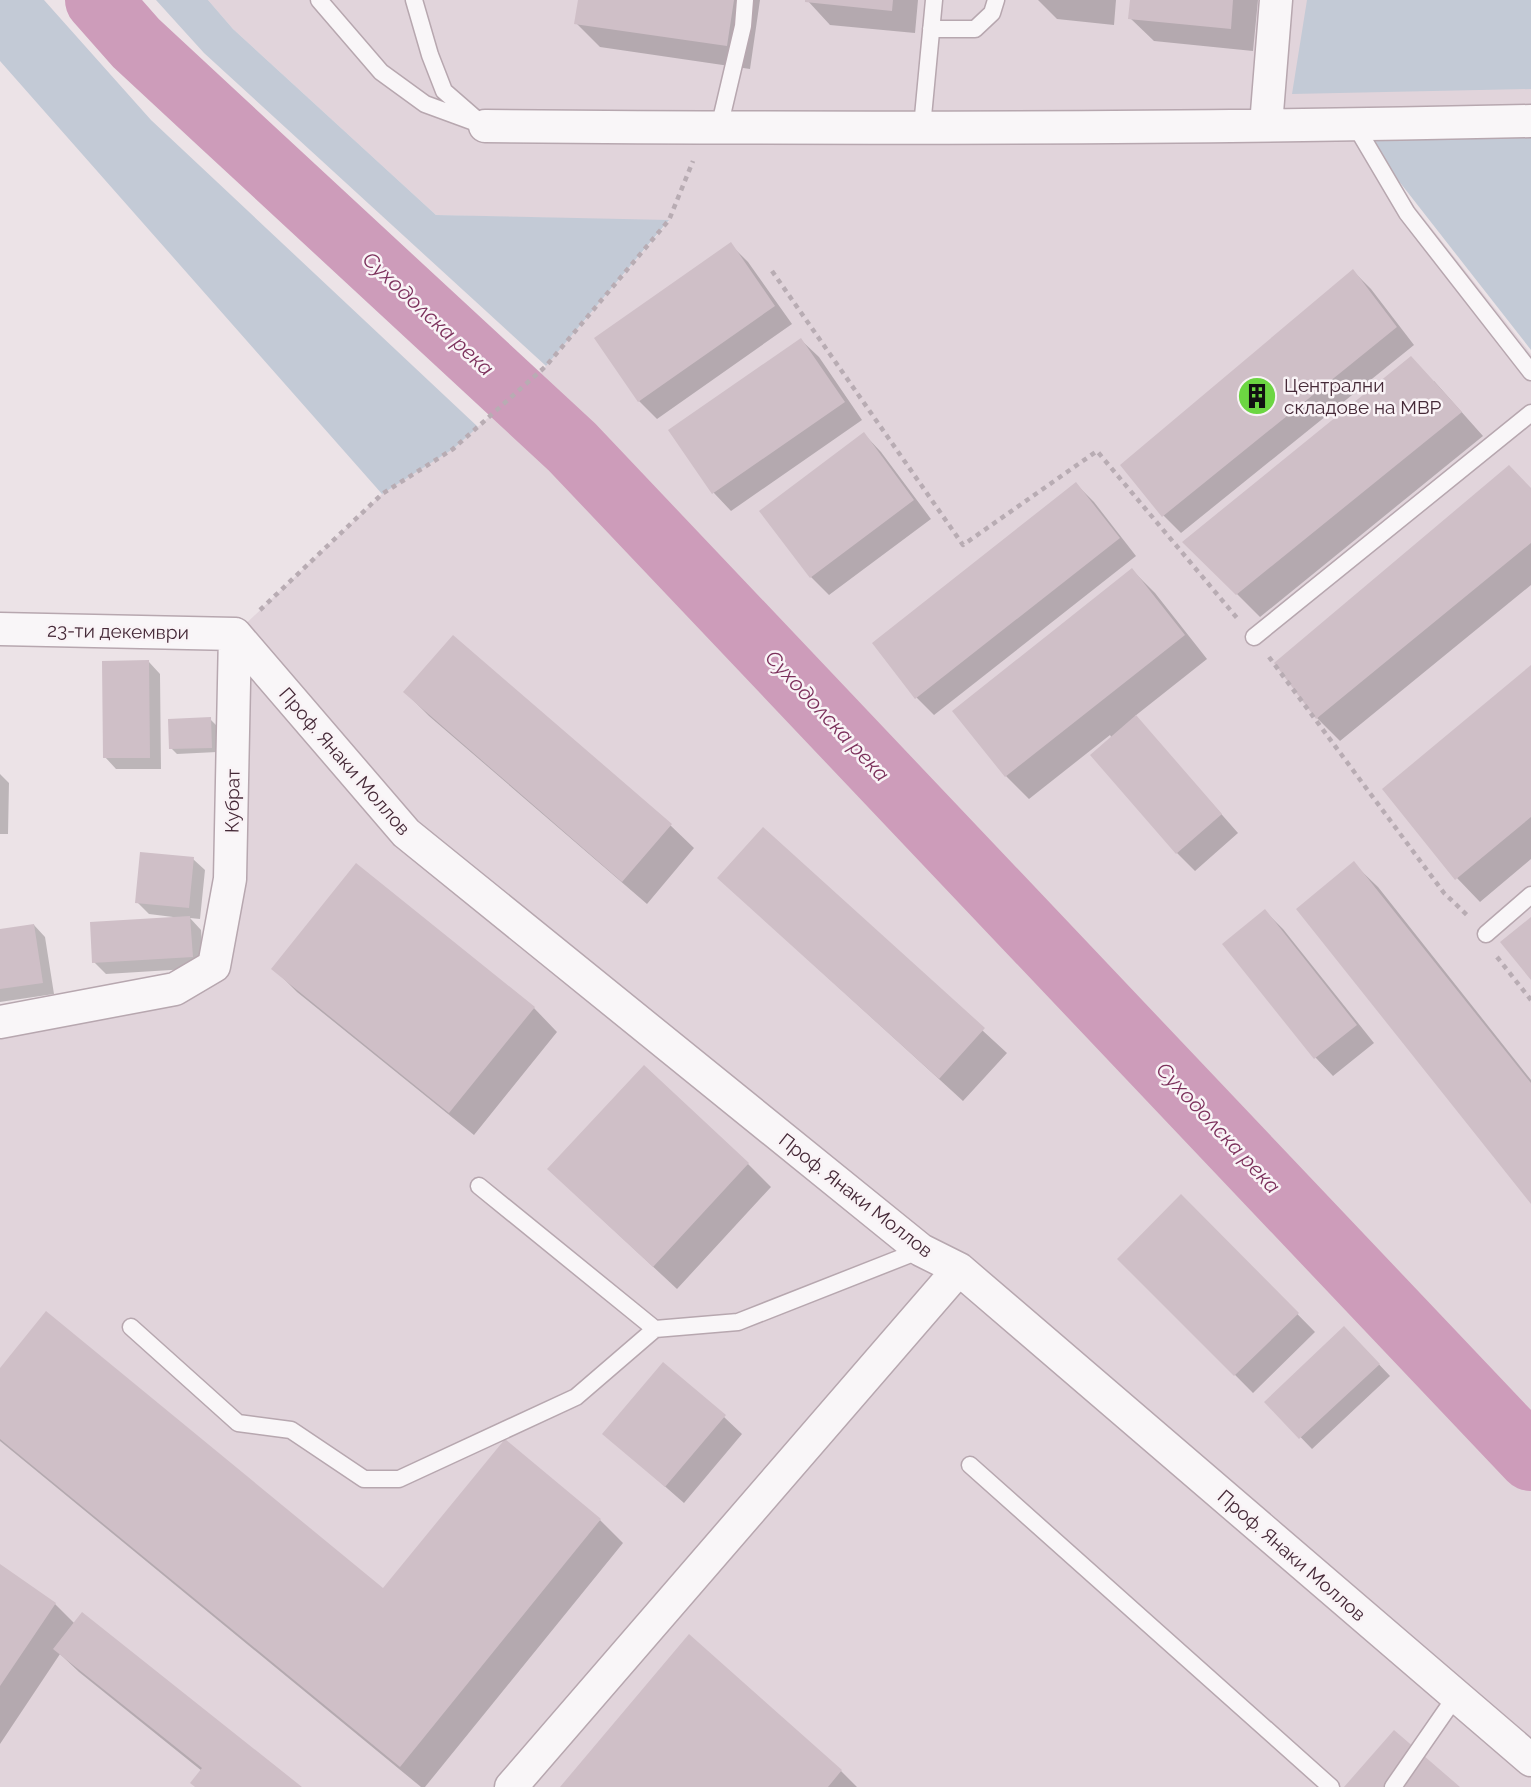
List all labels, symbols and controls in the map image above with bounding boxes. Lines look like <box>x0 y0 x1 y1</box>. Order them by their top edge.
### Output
water label: Суходолска река <box>358 246 499 381</box>
place label: Централни складове на МВР <box>1284 374 1442 418</box>
building icon: Централни складове на МВР <box>1236 375 1278 417</box>
street label: 23-ти декември <box>47 619 189 643</box>
water label: Суходолска река <box>760 645 895 786</box>
street label: Проф. Янаки Моллов <box>275 683 415 839</box>
street label: Кубрат <box>220 769 244 833</box>
water label: Суходолска река <box>1151 1057 1286 1198</box>
street label: Проф. Янаки Моллов <box>775 1128 937 1262</box>
street label: Проф. Янаки Моллов <box>1214 1485 1370 1625</box>

